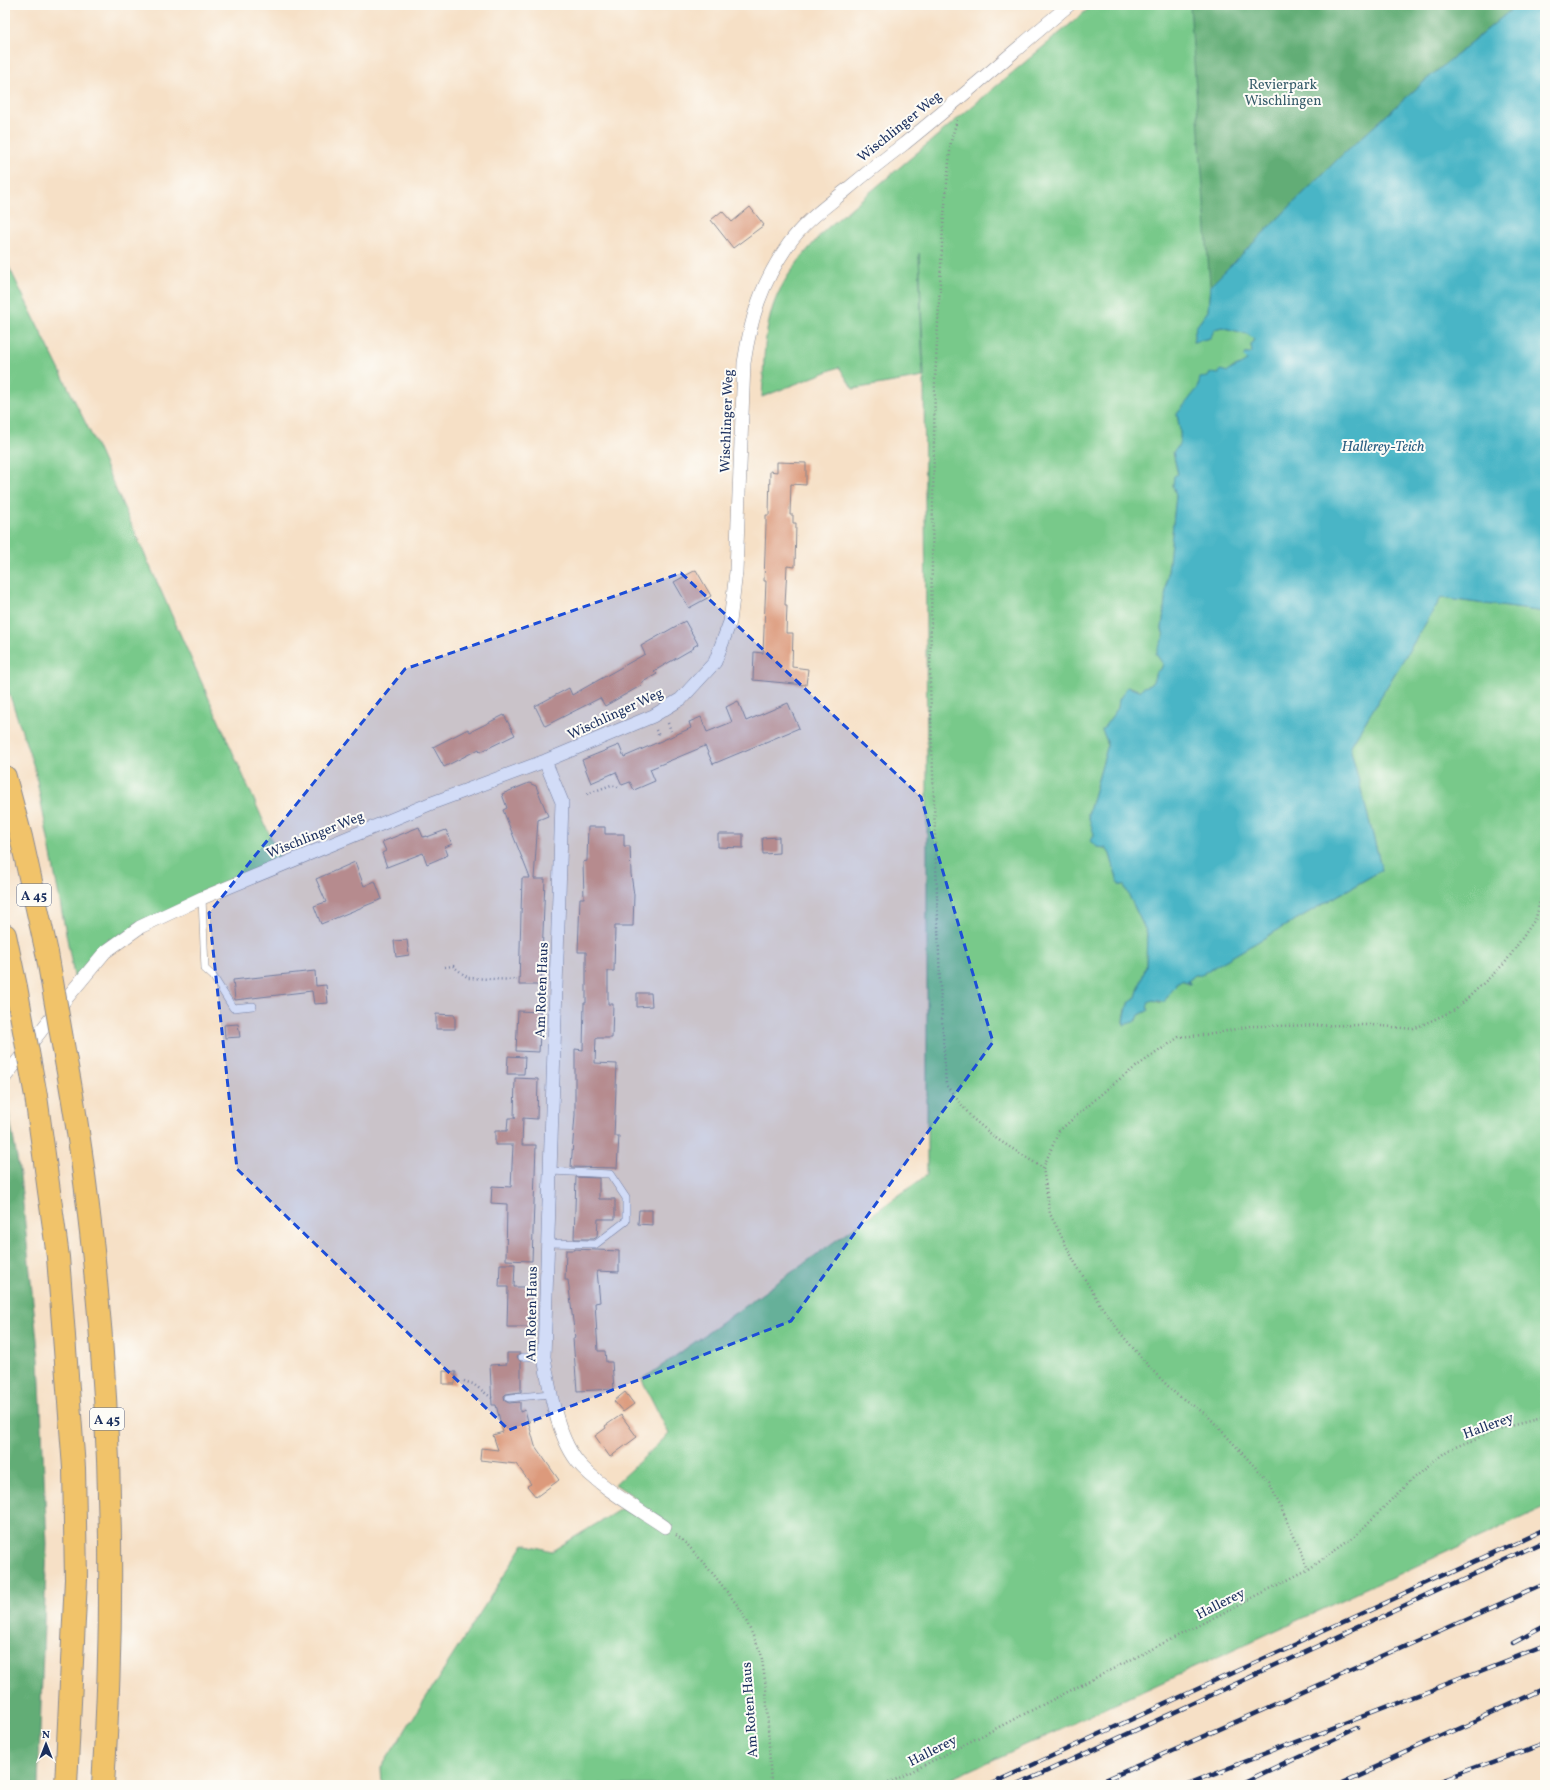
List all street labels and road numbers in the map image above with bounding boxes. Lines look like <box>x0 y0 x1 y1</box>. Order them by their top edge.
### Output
street label: Wischlinger Weg <box>854 87 946 167</box>
street label: Wischlinger Weg <box>716 369 739 473</box>
street label: Wischlinger Weg <box>565 684 667 745</box>
street label: Wischlinger Weg <box>264 807 367 864</box>
road number: A 45 <box>17 884 51 906</box>
street label: Am Roten Haus <box>531 942 554 1038</box>
street label: Am Roten Haus <box>522 1266 543 1362</box>
road number: A 45 <box>90 1408 124 1430</box>
street label: Hallerey <box>1461 1408 1517 1444</box>
street label: Hallerey <box>1193 1584 1249 1625</box>
street label: Am Roten Haus <box>738 1661 763 1758</box>
street label: Hallerey <box>905 1731 961 1772</box>

